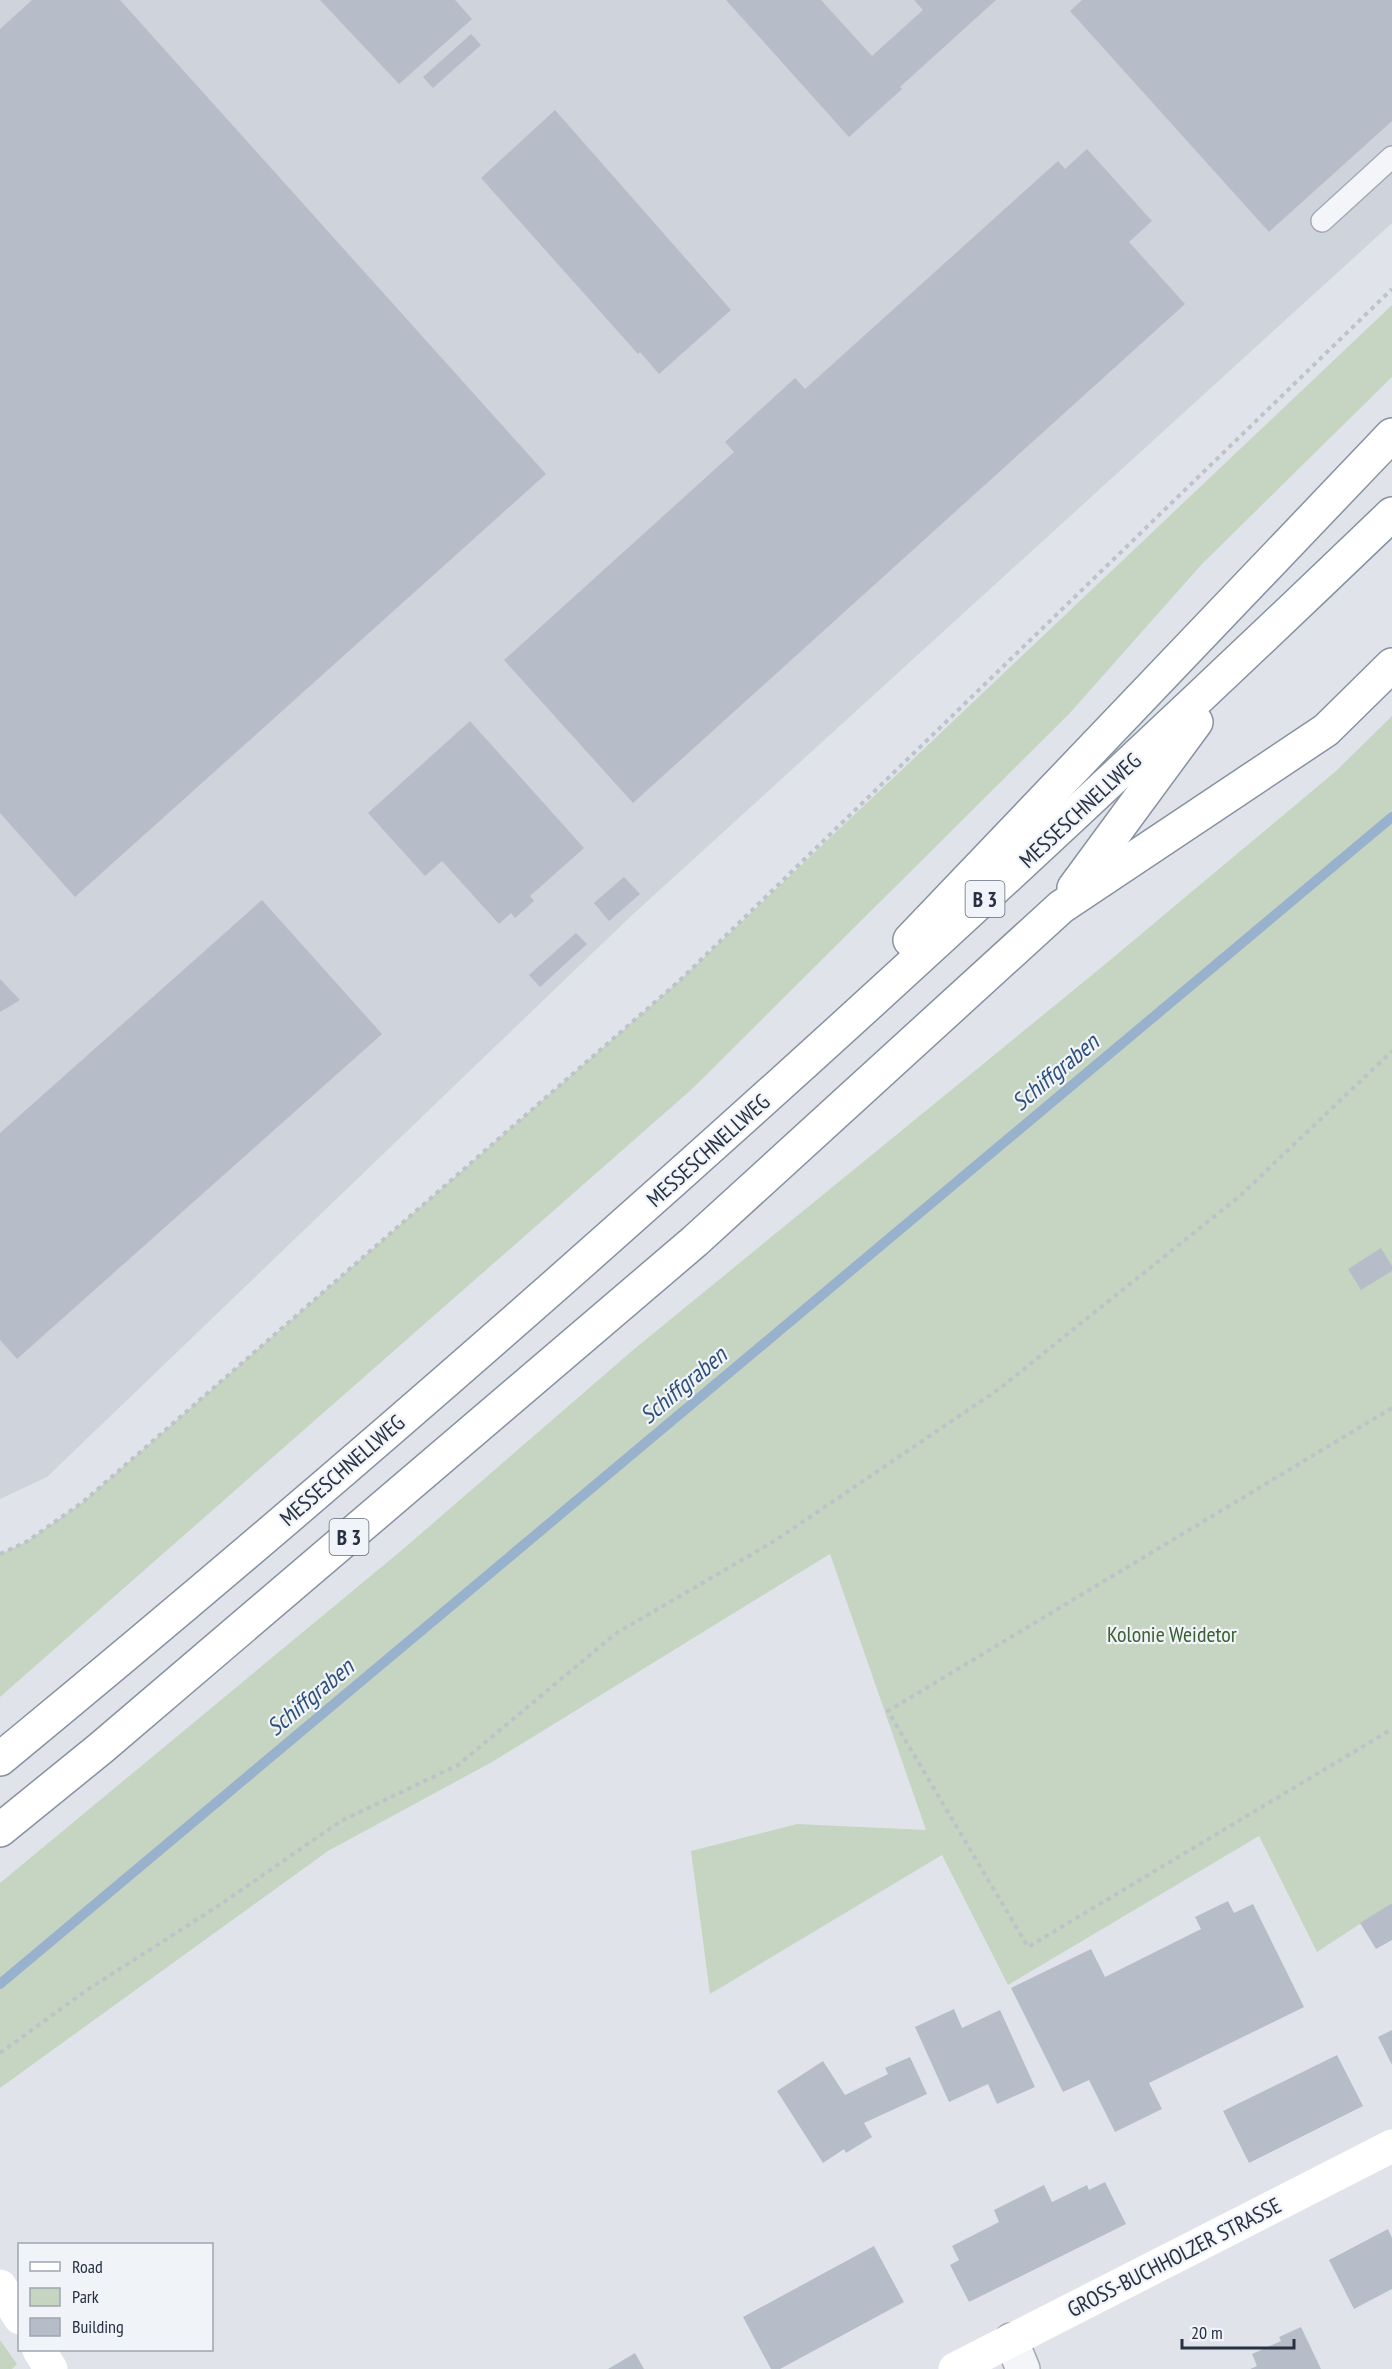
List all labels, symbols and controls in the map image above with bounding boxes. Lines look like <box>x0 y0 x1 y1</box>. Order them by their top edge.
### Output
street label: MESSESCHNELLWEG <box>1013 746 1147 874</box>
road number: B 3 <box>966 881 1004 917</box>
water label: Schiffgraben <box>1005 1026 1106 1117</box>
street label: MESSESCHNELLWEG <box>641 1087 775 1213</box>
water label: Schiffgraben <box>633 1339 734 1430</box>
street label: MESSESCHNELLWEG <box>274 1408 410 1532</box>
road number: B 3 <box>330 1519 368 1555</box>
park label: Kolonie Weidetor <box>1107 1620 1237 1648</box>
water label: Schiffgraben <box>260 1651 361 1742</box>
street label: GROSS-BUCHHOLZER STRASSE <box>1062 2191 1286 2323</box>
legend <box>18 2243 213 2351</box>
text: Road <box>72 2255 103 2278</box>
text: Park <box>72 2285 99 2308</box>
scale bar <box>1182 2312 1294 2350</box>
text: Building <box>72 2315 124 2338</box>
text: 20 m <box>1191 2321 1223 2344</box>

